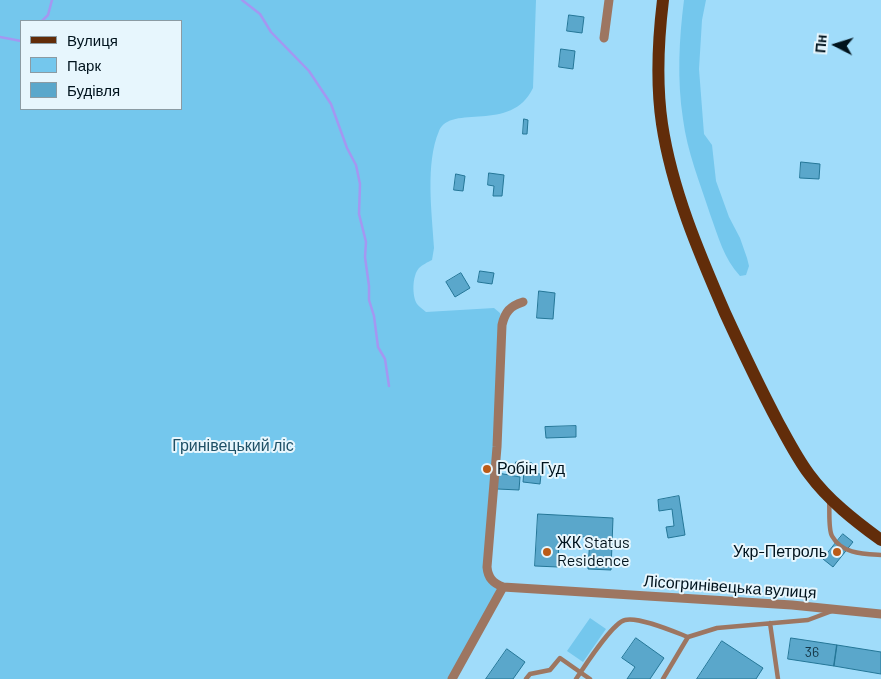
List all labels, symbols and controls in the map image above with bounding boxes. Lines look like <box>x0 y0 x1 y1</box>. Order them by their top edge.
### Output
legend <box>20 20 182 110</box>
north arrow <box>811 20 861 70</box>
text: Вулиця <box>67 31 118 49</box>
text: Пн <box>811 34 830 54</box>
text: Парк <box>67 56 101 74</box>
text: Будівля <box>67 81 120 99</box>
park label: Гринівецький ліс <box>172 436 294 456</box>
place label: Робін Гуд <box>497 459 565 479</box>
marker: Робін Гуд <box>481 463 493 475</box>
place label: ЖК Status Residence <box>557 533 630 571</box>
place label: Укр-Петроль <box>733 542 827 562</box>
marker: ЖК Status Residence <box>541 546 553 558</box>
marker: Укр-Петроль <box>831 546 843 558</box>
street label: Лісогринівецька вулиця <box>643 571 817 603</box>
house number: 36 <box>805 644 819 660</box>

